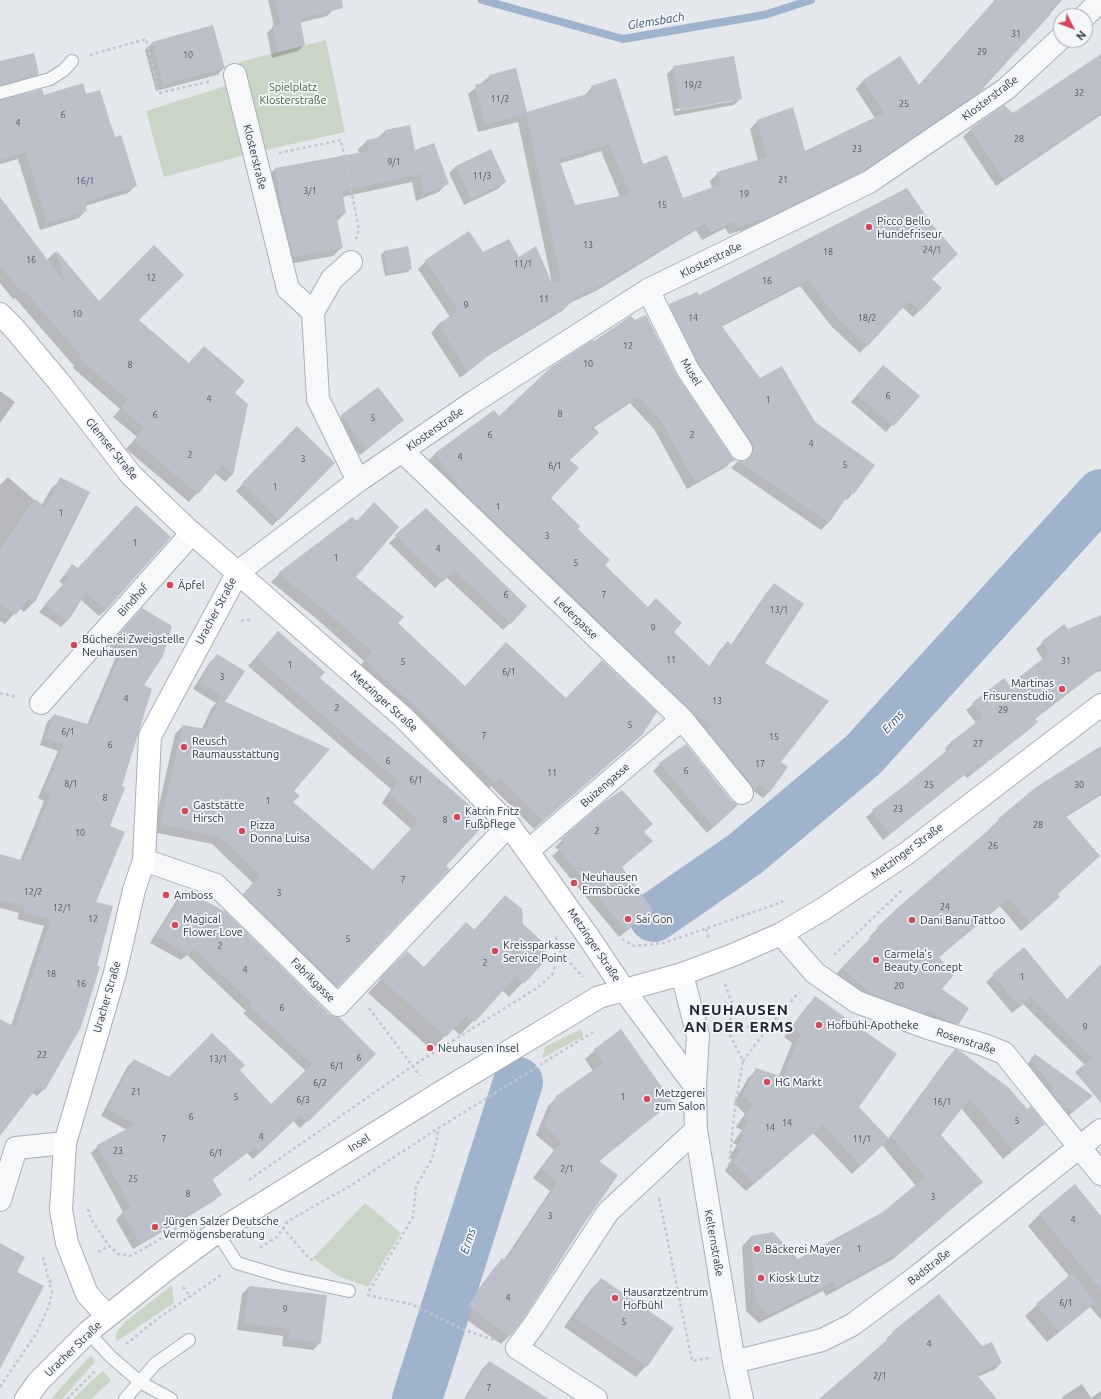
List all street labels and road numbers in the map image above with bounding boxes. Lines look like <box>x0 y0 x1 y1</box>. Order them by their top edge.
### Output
street label: Klosterstraße <box>959 73 1021 123</box>
street label: Klosterstraße <box>240 123 270 191</box>
street label: Klosterstraße <box>678 239 744 281</box>
street label: Musel <box>678 356 704 388</box>
street label: Klosterstraße <box>404 404 466 454</box>
street label: Glemser Straße <box>83 415 141 483</box>
street label: Uracher Straße <box>193 575 239 647</box>
street label: Bindhof <box>115 581 151 619</box>
street label: Ledergasse <box>551 594 601 642</box>
street label: Metzinger Straße <box>348 667 420 735</box>
street label: Buizengasse <box>578 760 632 810</box>
street label: Metzinger Straße <box>868 820 946 882</box>
street label: Metzinger Straße <box>565 906 623 984</box>
street label: Fabrikgasse <box>288 955 338 1005</box>
street label: Uracher Straße <box>90 960 124 1034</box>
street label: Rosenstraße <box>934 1025 998 1057</box>
street label: Insel <box>346 1131 372 1155</box>
street label: Kelternstraße <box>702 1208 726 1278</box>
street label: Badstraße <box>905 1246 953 1288</box>
street label: Uracher Straße <box>42 1319 104 1379</box>

